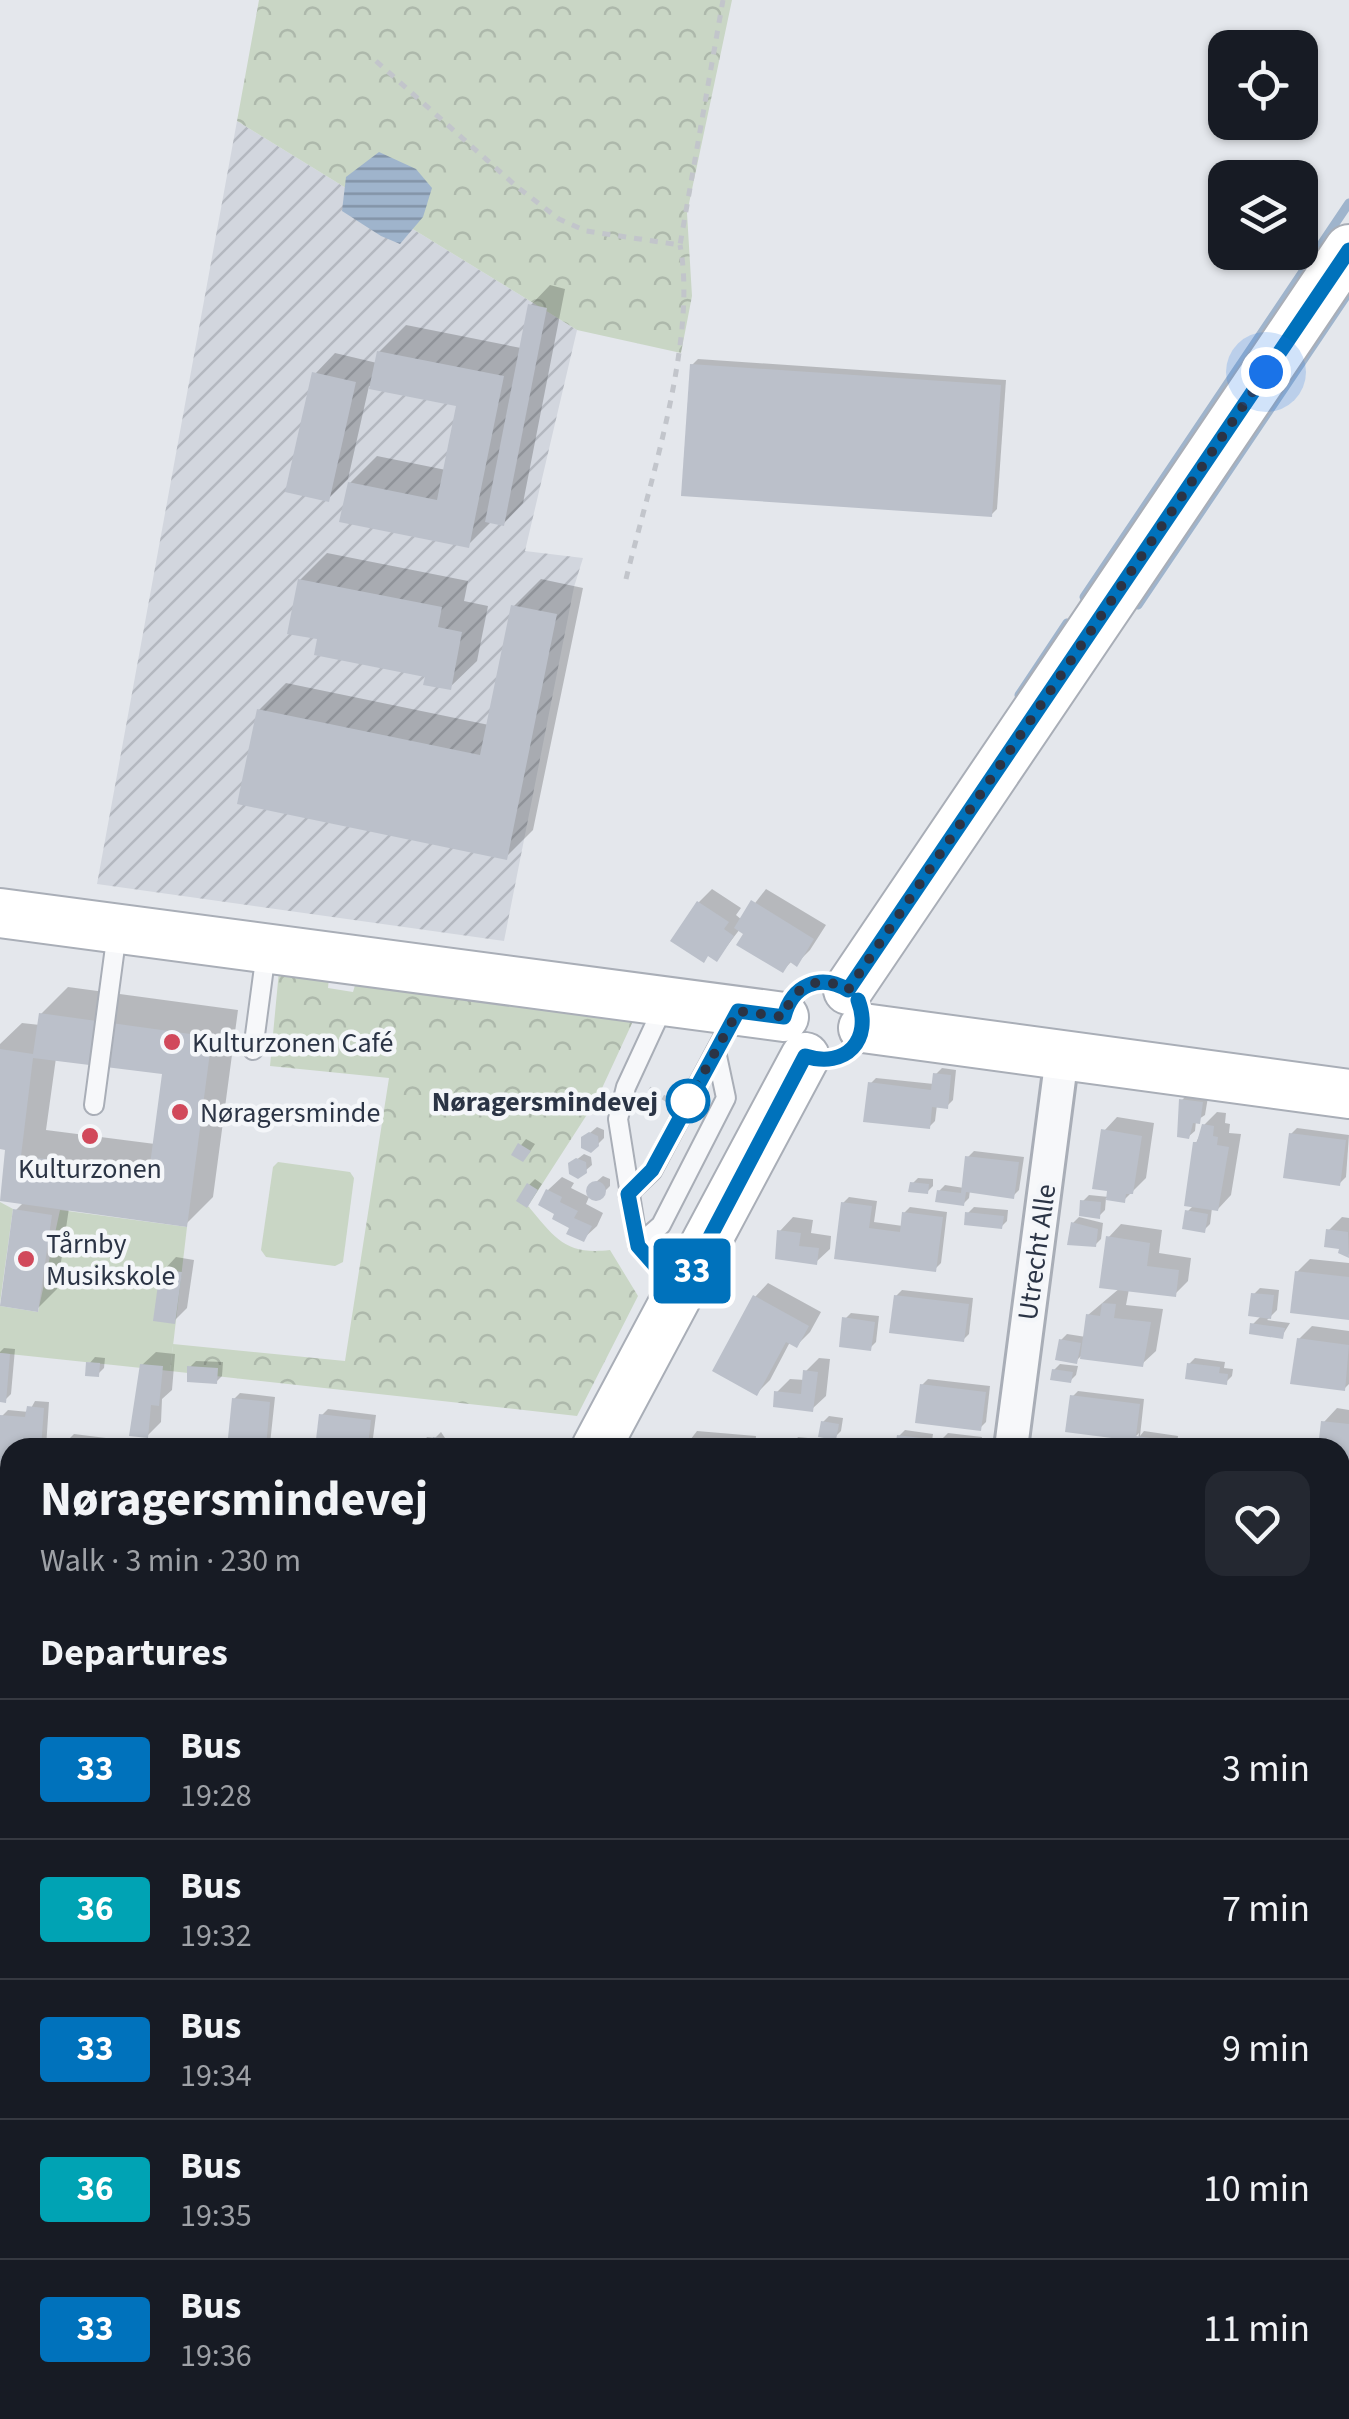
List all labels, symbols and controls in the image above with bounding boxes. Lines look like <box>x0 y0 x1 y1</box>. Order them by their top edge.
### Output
map controls <box>1208 30 1318 270</box>
button: locate <box>1208 30 1318 140</box>
button: layers <box>1208 160 1318 270</box>
your location <box>1241 347 1291 397</box>
place label: Kulturzonen Café <box>192 1023 393 1063</box>
marker: Kulturzonen Café <box>161 1031 183 1053</box>
marker: Nøragersmindevej <box>667 1080 709 1122</box>
place label: Nøragersmindevej <box>432 1082 658 1122</box>
place label: Nøragersminde <box>200 1093 380 1133</box>
marker: Nøragersminde <box>169 1101 191 1123</box>
marker: Kulturzonen <box>79 1125 101 1147</box>
place label: Kulturzonen <box>18 1149 162 1189</box>
street label: Utrecht Alle <box>1008 1181 1066 1323</box>
place label: Tårnby Musikskole <box>46 1224 175 1296</box>
line badge: 33 <box>647 1238 737 1304</box>
text: 33 <box>674 1246 710 1296</box>
marker: Tårnby Musikskole <box>15 1248 37 1270</box>
text: Nøragersmindevej <box>40 1466 428 1534</box>
button: heart <box>1205 1471 1310 1576</box>
text: Walk · 3 min · 230 m <box>40 1538 301 1584</box>
text: Departures <box>40 1626 228 1680</box>
text: Bus <box>180 1719 241 1773</box>
text: 3 min <box>1222 1742 1310 1796</box>
text: 33 <box>77 1744 113 1794</box>
text: 19:28 <box>180 1773 252 1819</box>
text: Bus <box>180 1859 241 1913</box>
text: 7 min <box>1222 1882 1310 1936</box>
text: 36 <box>77 1884 113 1934</box>
text: 19:32 <box>180 1913 252 1959</box>
text: Bus <box>180 1999 241 2053</box>
text: 9 min <box>1222 2022 1310 2076</box>
text: 33 <box>77 2024 113 2074</box>
text: 19:34 <box>180 2053 252 2099</box>
text: Bus <box>180 2139 241 2193</box>
text: 10 min <box>1203 2162 1310 2216</box>
text: 36 <box>77 2164 113 2214</box>
text: 19:35 <box>180 2193 252 2239</box>
text: Bus <box>180 2279 241 2333</box>
text: 11 min <box>1203 2302 1310 2356</box>
text: 33 <box>77 2304 113 2354</box>
text: 19:36 <box>180 2333 252 2379</box>

